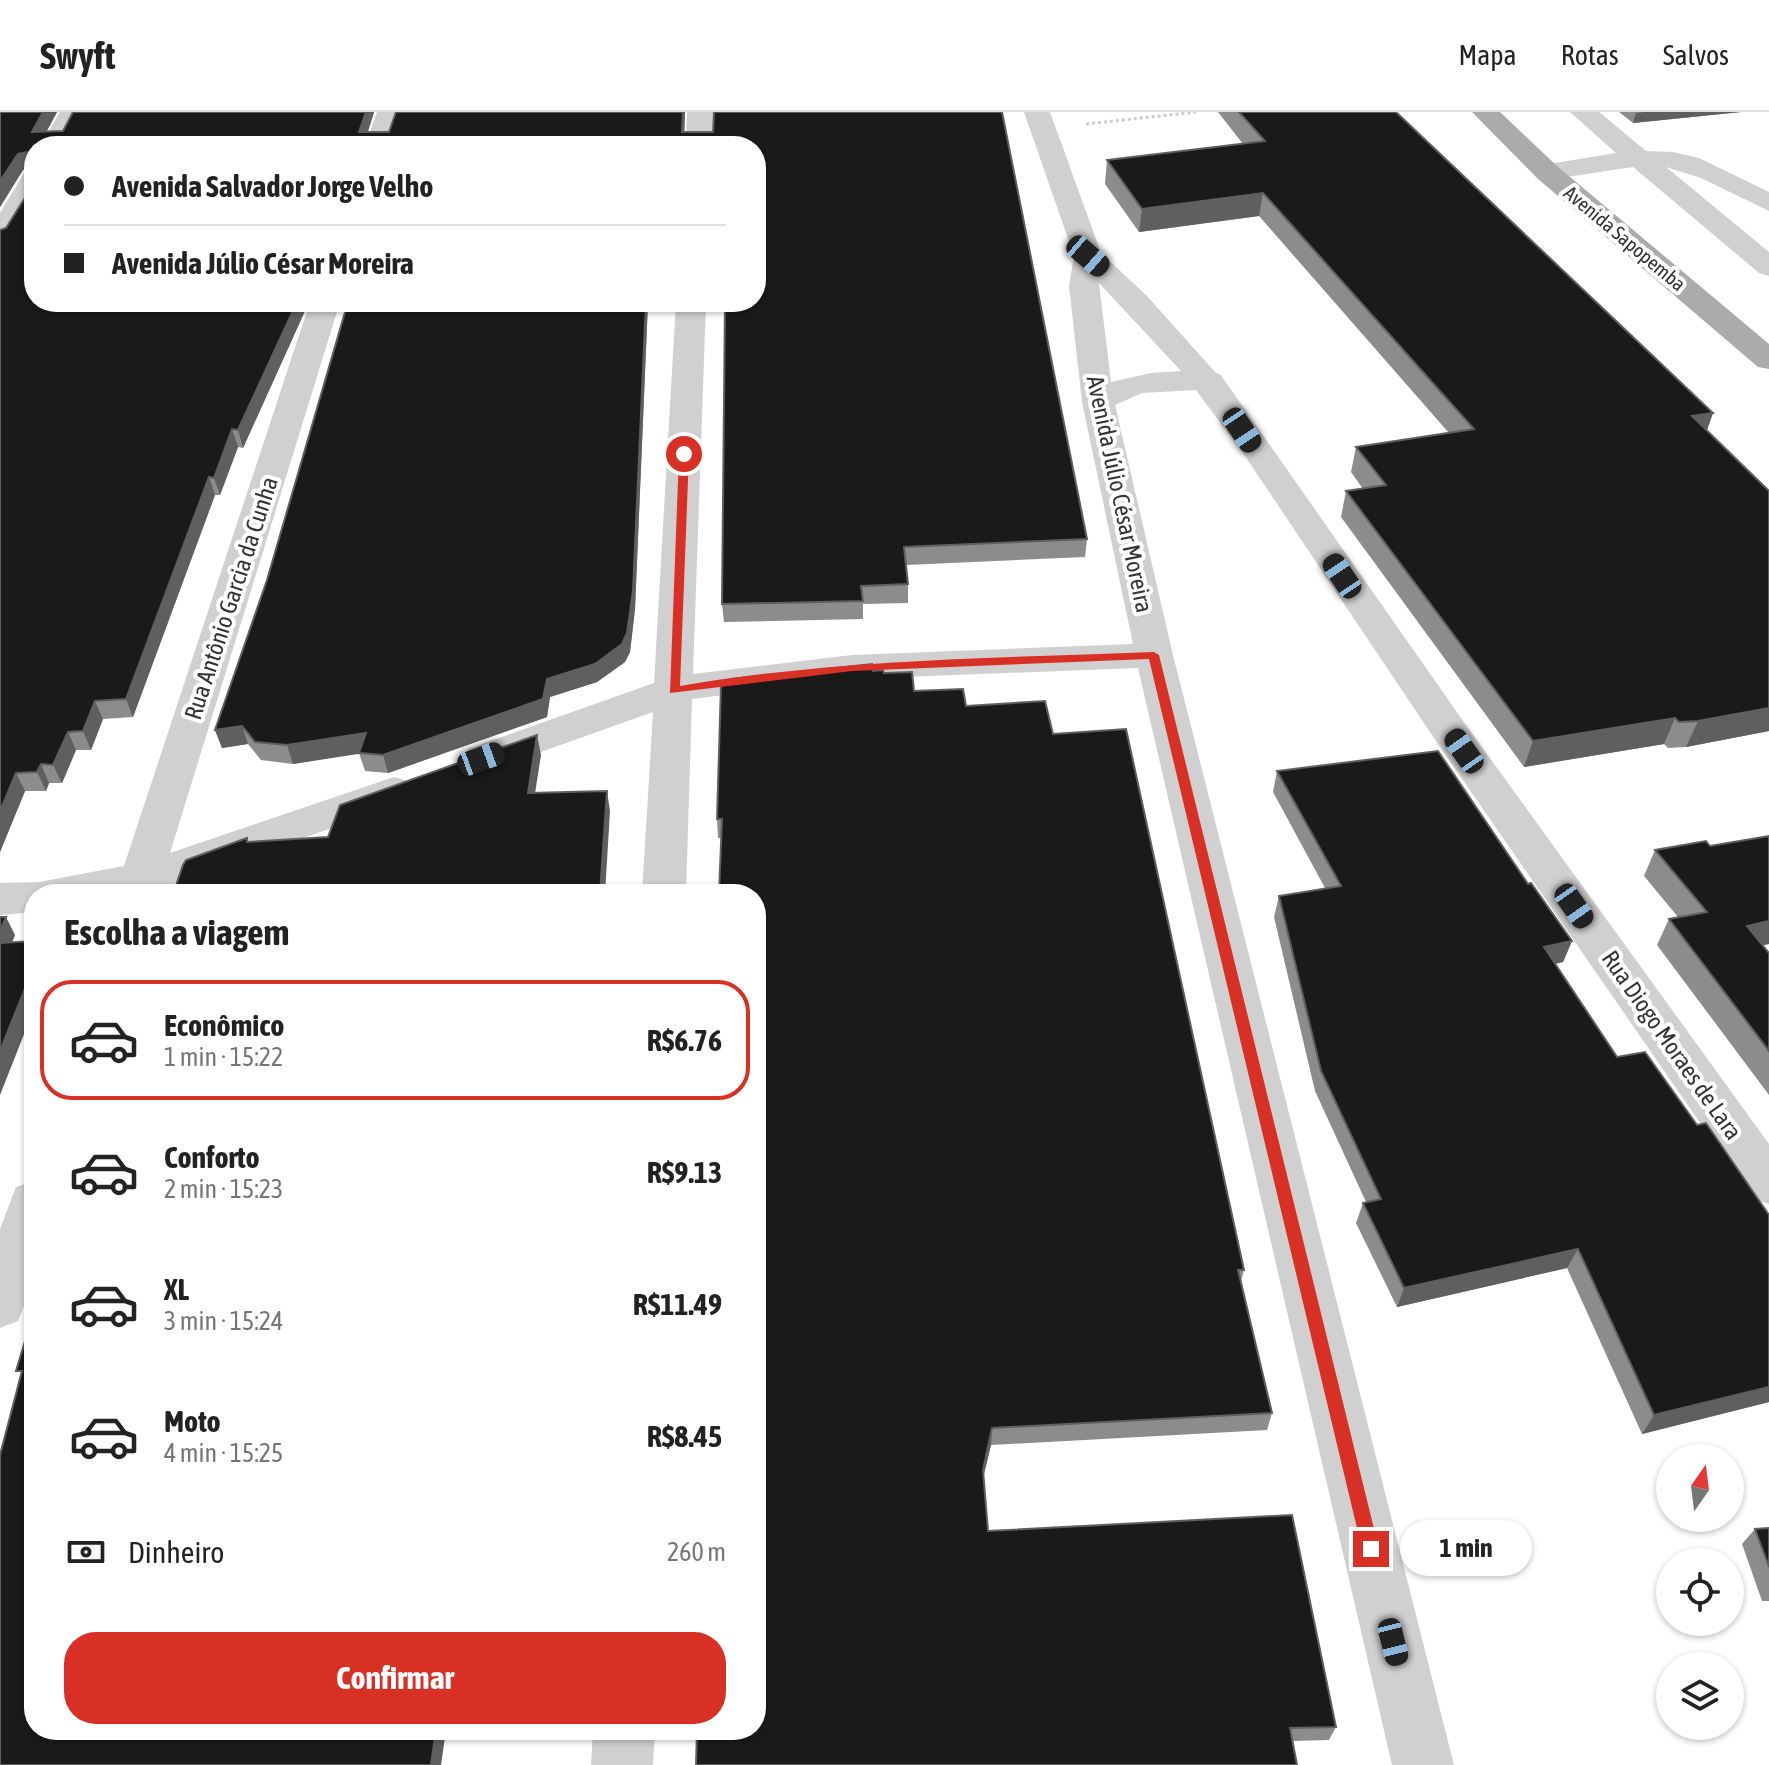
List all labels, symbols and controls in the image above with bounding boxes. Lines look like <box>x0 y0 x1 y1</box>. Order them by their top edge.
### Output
text: Swyft <box>40 34 115 77</box>
text: Mapa <box>1459 39 1517 71</box>
text: Rotas <box>1561 39 1619 71</box>
text: Salvos <box>1663 39 1729 71</box>
text: Avenida Salvador Jorge Velho <box>112 169 433 203</box>
street label: Avenida Sapopemba <box>1560 181 1690 295</box>
car <box>1062 231 1114 281</box>
text: Avenida Júlio César Moreira <box>112 246 414 280</box>
street label: Avenida Júlio César Moreira <box>1082 373 1158 615</box>
car <box>1219 403 1265 457</box>
route start <box>666 436 702 472</box>
street label: Rua Antônio Garcia da Cunha <box>179 473 283 723</box>
car <box>1319 549 1365 603</box>
car <box>1440 724 1488 778</box>
car <box>454 740 508 778</box>
car <box>1550 879 1598 933</box>
text: Escolha a viagem <box>64 911 290 953</box>
street label: Rua Diogo Moraes de Lara <box>1597 945 1747 1145</box>
icon: car <box>68 1004 140 1076</box>
text: Econômico <box>164 1008 284 1042</box>
text: R$6.76 <box>647 1023 722 1057</box>
text: 1 min · 15:22 <box>164 1042 283 1072</box>
icon: car <box>68 1136 140 1208</box>
text: Conforto <box>164 1140 260 1174</box>
text: R$9.13 <box>647 1155 722 1189</box>
text: 2 min · 15:23 <box>164 1174 283 1204</box>
icon: car <box>68 1268 140 1340</box>
text: XL <box>164 1272 189 1306</box>
text: R$11.49 <box>633 1287 722 1321</box>
text: 3 min · 15:24 <box>164 1306 283 1336</box>
icon: car <box>68 1400 140 1472</box>
text: Moto <box>164 1404 221 1438</box>
text: R$8.45 <box>647 1419 722 1453</box>
text: 4 min · 15:25 <box>164 1438 283 1468</box>
north arrow <box>1656 1444 1744 1532</box>
map controls <box>1656 1444 1744 1740</box>
callout: 1 min <box>1399 1521 1531 1577</box>
icon: cash <box>64 1530 108 1574</box>
route end <box>1353 1531 1389 1567</box>
text: 1 min <box>1439 1533 1493 1563</box>
text: Dinheiro <box>128 1535 224 1569</box>
text: 260 m <box>667 1537 726 1567</box>
button: locate <box>1656 1548 1744 1636</box>
car <box>1376 1616 1410 1668</box>
button: Confirmar <box>64 1632 726 1724</box>
button: layers <box>1656 1652 1744 1740</box>

